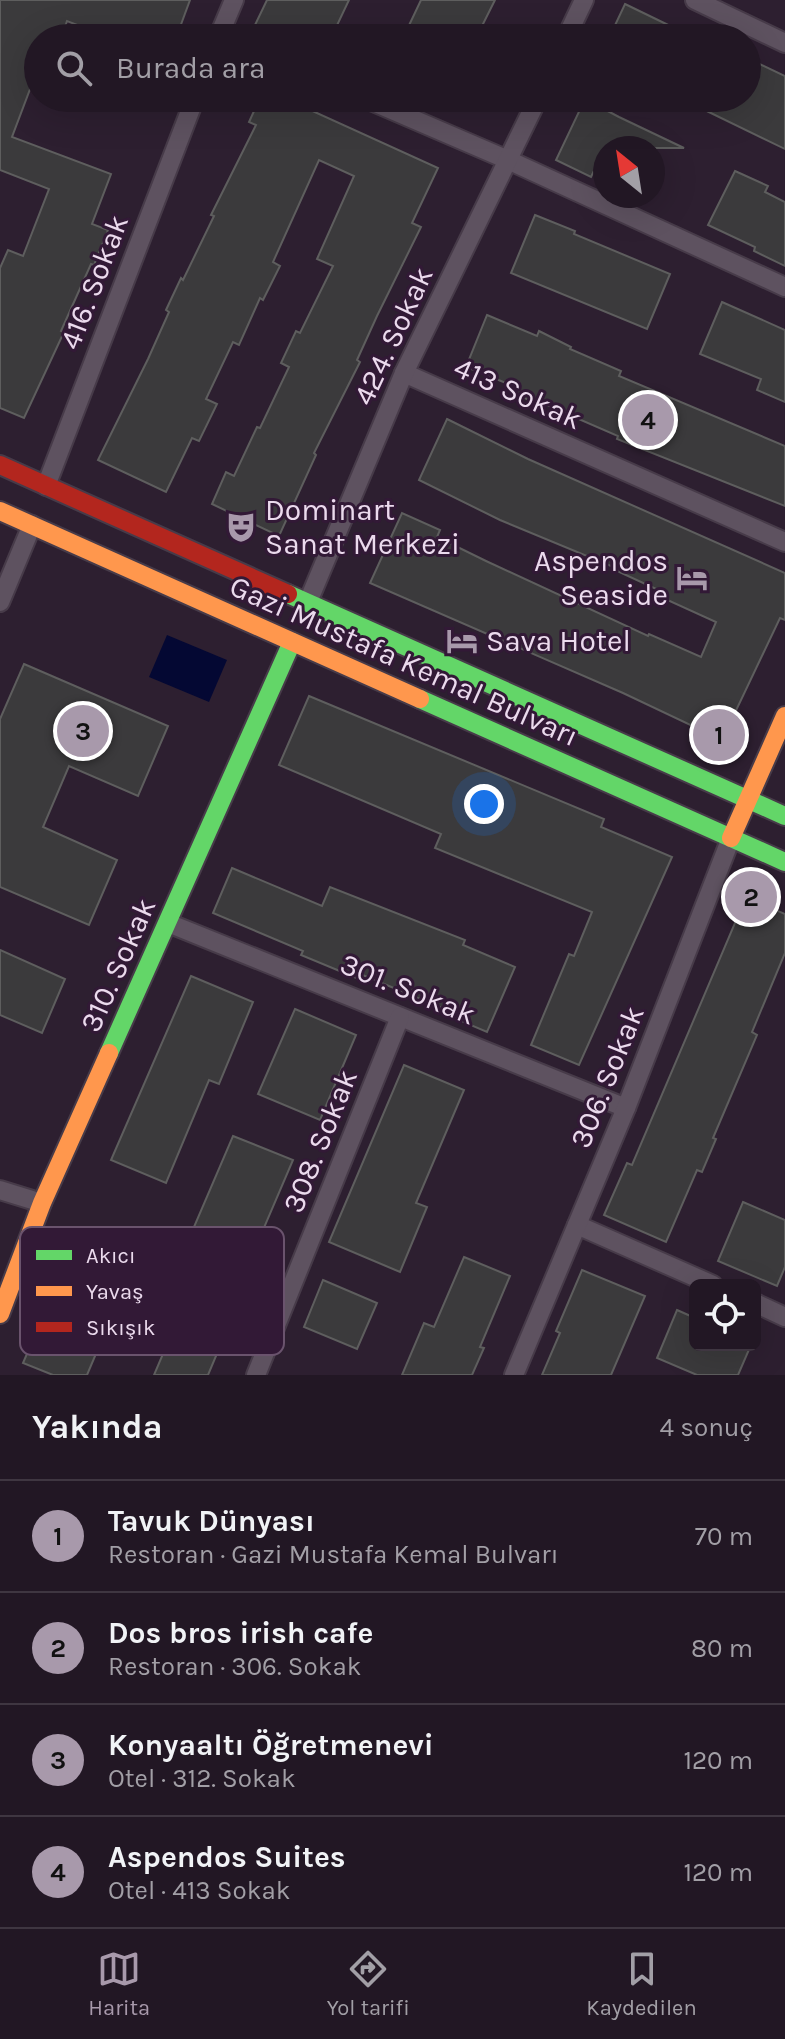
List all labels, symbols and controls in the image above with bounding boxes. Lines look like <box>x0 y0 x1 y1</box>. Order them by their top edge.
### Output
search box <box>24 24 761 112</box>
icon: search <box>52 46 96 90</box>
text: Burada ara <box>116 50 265 86</box>
north arrow <box>593 136 665 208</box>
street label: 416. Sokak <box>52 210 136 354</box>
street label: 424. Sokak <box>345 261 441 411</box>
street label: 413 Sokak <box>448 349 588 437</box>
pin: 4 <box>622 390 674 450</box>
place label: Dominart Sanat Merkezi <box>265 492 460 562</box>
theatre icon: Dominart Sanat Merkezi <box>224 510 258 544</box>
place label: Aspendos Seaside <box>534 543 668 613</box>
hotel icon: Aspendos Seaside <box>675 561 709 595</box>
street label: Gazi Mustafa Kemal Bulvarı <box>224 568 584 754</box>
place label: Sava Hotel <box>486 623 631 659</box>
hotel icon: Sava Hotel <box>445 624 479 658</box>
pin: 3 <box>57 701 109 761</box>
pin: 1 <box>693 705 745 765</box>
your location <box>464 784 504 824</box>
pin: 2 <box>725 867 777 927</box>
street label: 310. Sokak <box>73 892 163 1038</box>
street label: 301. Sokak <box>335 946 481 1032</box>
street label: 306. Sokak <box>562 1001 652 1153</box>
street label: 308. Sokak <box>275 1064 365 1218</box>
legend <box>20 1227 284 1355</box>
text: Akıcı <box>86 1243 136 1269</box>
text: Yavaş <box>86 1279 144 1305</box>
map controls <box>689 1279 761 1351</box>
button: locate <box>689 1279 761 1351</box>
text: Sıkışık <box>86 1315 155 1341</box>
text: Yakında <box>32 1407 163 1447</box>
text: 4 sonuç <box>660 1412 753 1443</box>
text: Tavuk Dünyası <box>108 1503 315 1539</box>
text: 1 <box>53 1521 63 1552</box>
text: 70 m <box>695 1521 753 1552</box>
text: Restoran · Gazi Mustafa Kemal Bulvarı <box>108 1539 559 1570</box>
text: Dos bros irish cafe <box>108 1615 374 1651</box>
text: 2 <box>50 1633 66 1664</box>
text: 80 m <box>691 1633 753 1664</box>
text: Restoran · 306. Sokak <box>108 1651 361 1682</box>
text: Konyaaltı Öğretmenevi <box>108 1727 434 1763</box>
text: 3 <box>50 1745 66 1776</box>
text: 120 m <box>683 1745 753 1776</box>
text: Otel · 312. Sokak <box>108 1763 296 1794</box>
text: Aspendos Suites <box>108 1839 346 1875</box>
text: 4 <box>50 1857 66 1888</box>
text: 120 m <box>683 1857 753 1888</box>
text: Otel · 413 Sokak <box>108 1875 290 1906</box>
tab: Harita <box>88 1947 150 2021</box>
tab: Yol tarifi <box>327 1947 410 2021</box>
tab: Kaydedilen <box>586 1947 697 2021</box>

